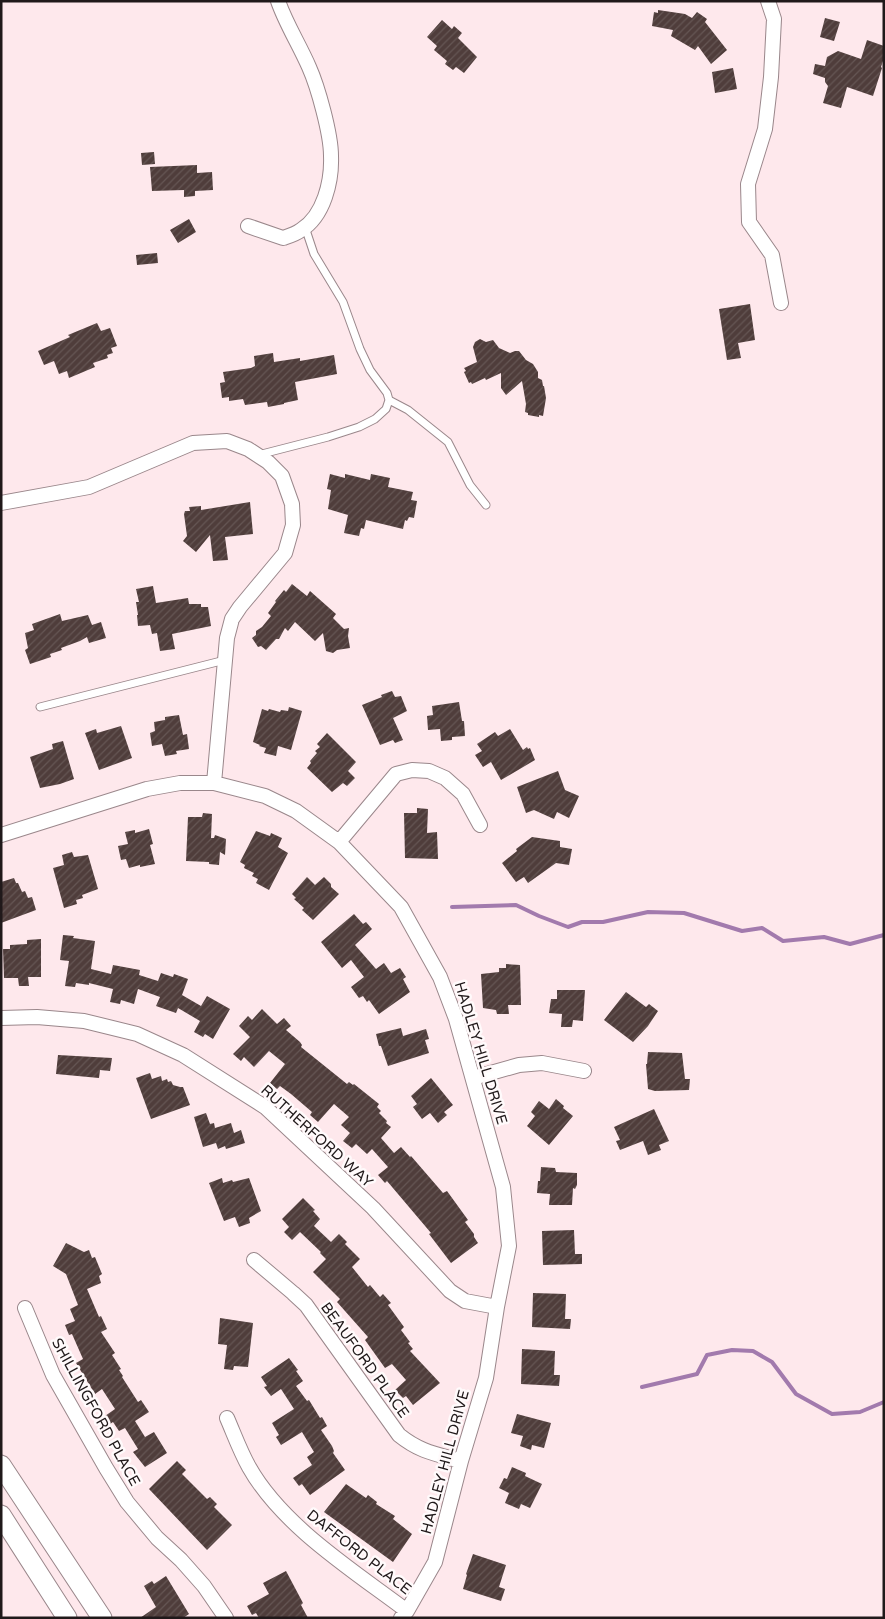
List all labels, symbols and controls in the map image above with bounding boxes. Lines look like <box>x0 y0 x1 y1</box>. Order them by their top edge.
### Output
street label: HADLEY HILL DRIVE <box>451 979 511 1127</box>
street label: RUTHERFORD WAY <box>257 1081 377 1191</box>
street label: BEAUFORD PLACE <box>317 1299 413 1421</box>
street label: SHILLINGFORD PLACE <box>48 1335 144 1489</box>
street label: HADLEY HILL DRIVE <box>417 1388 473 1536</box>
street label: DAFFORD PLACE <box>303 1506 415 1598</box>

